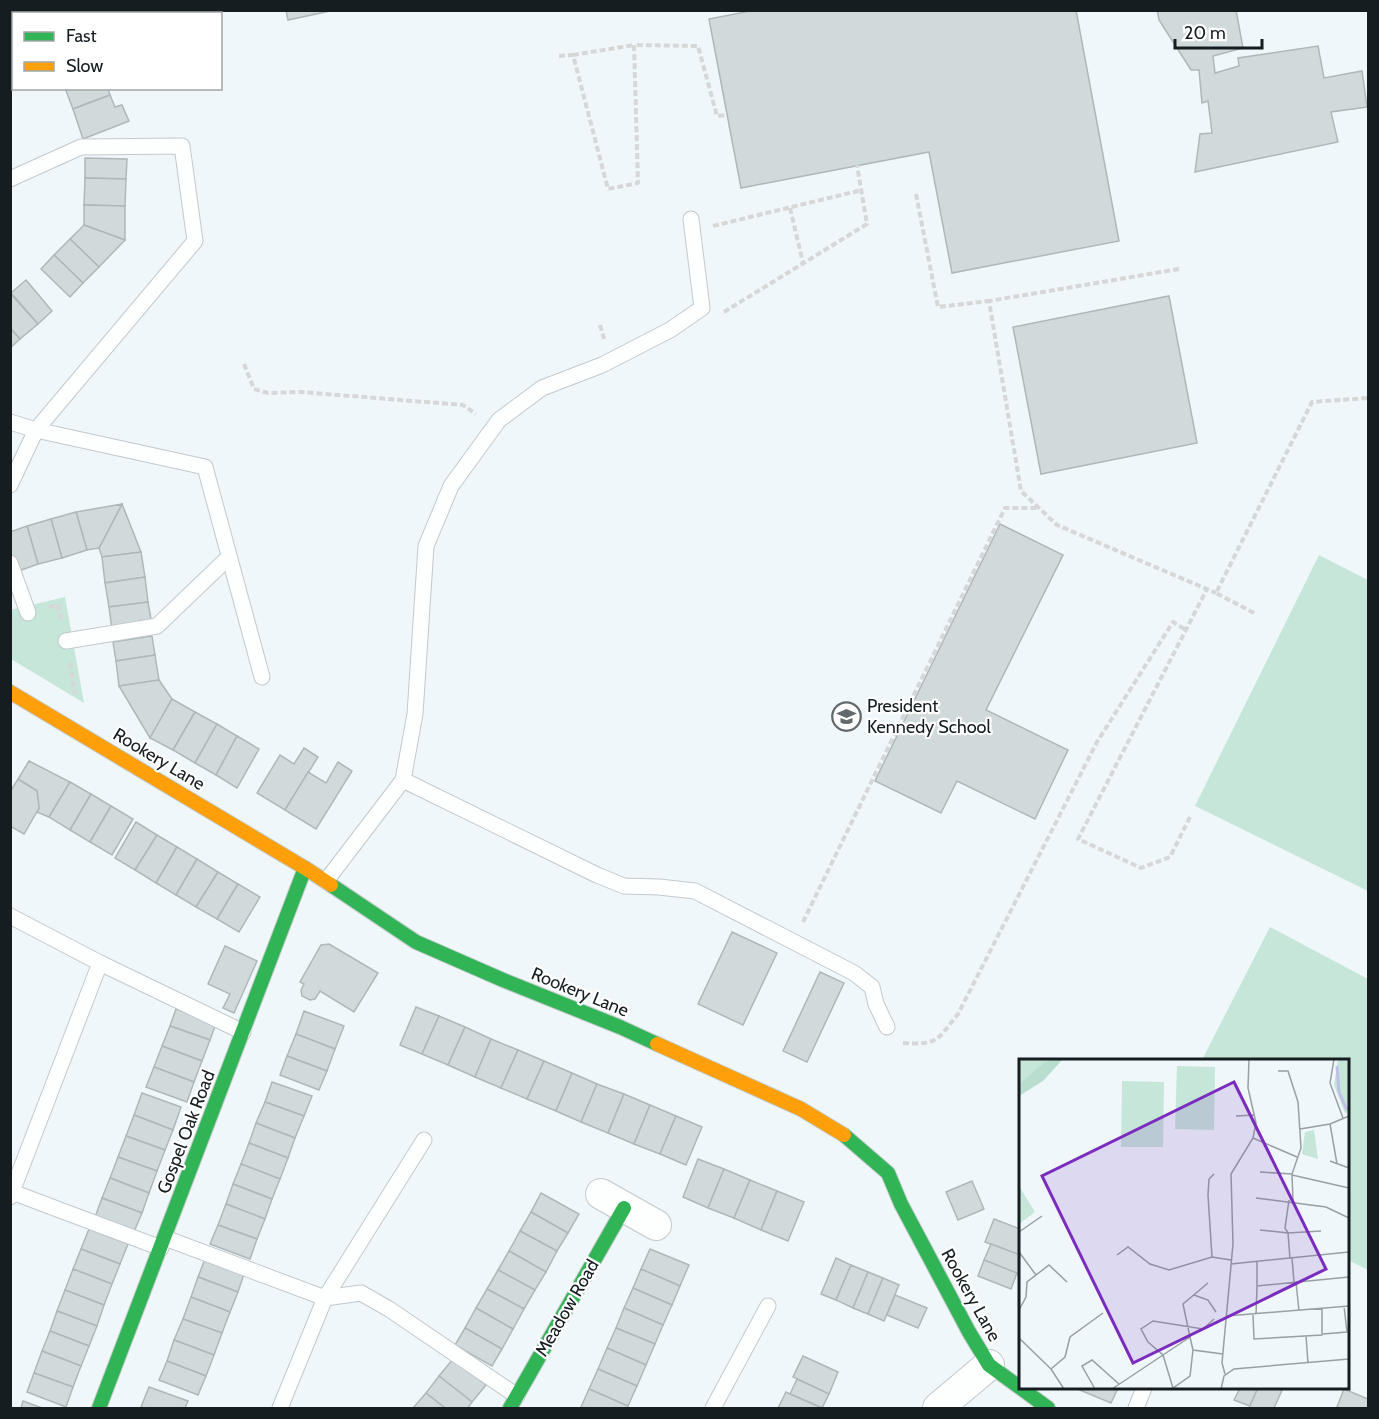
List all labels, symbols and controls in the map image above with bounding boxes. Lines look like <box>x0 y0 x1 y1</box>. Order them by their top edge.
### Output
legend <box>12 12 222 90</box>
scale bar <box>1175 12 1262 50</box>
text: 20 m <box>1184 22 1226 44</box>
text: Fast <box>66 25 97 47</box>
text: Slow <box>66 55 103 77</box>
place label: President Kennedy School <box>867 695 992 738</box>
school or university icon: President Kennedy School <box>830 700 862 732</box>
street label: Rookery Lane <box>109 723 209 795</box>
street label: Rookery Lane <box>528 963 632 1021</box>
inset map <box>1019 1059 1349 1389</box>
street label: Gospel Oak Road <box>152 1067 220 1197</box>
street label: Rookery Lane <box>936 1245 1006 1345</box>
street label: Meadow Road <box>530 1256 604 1360</box>

